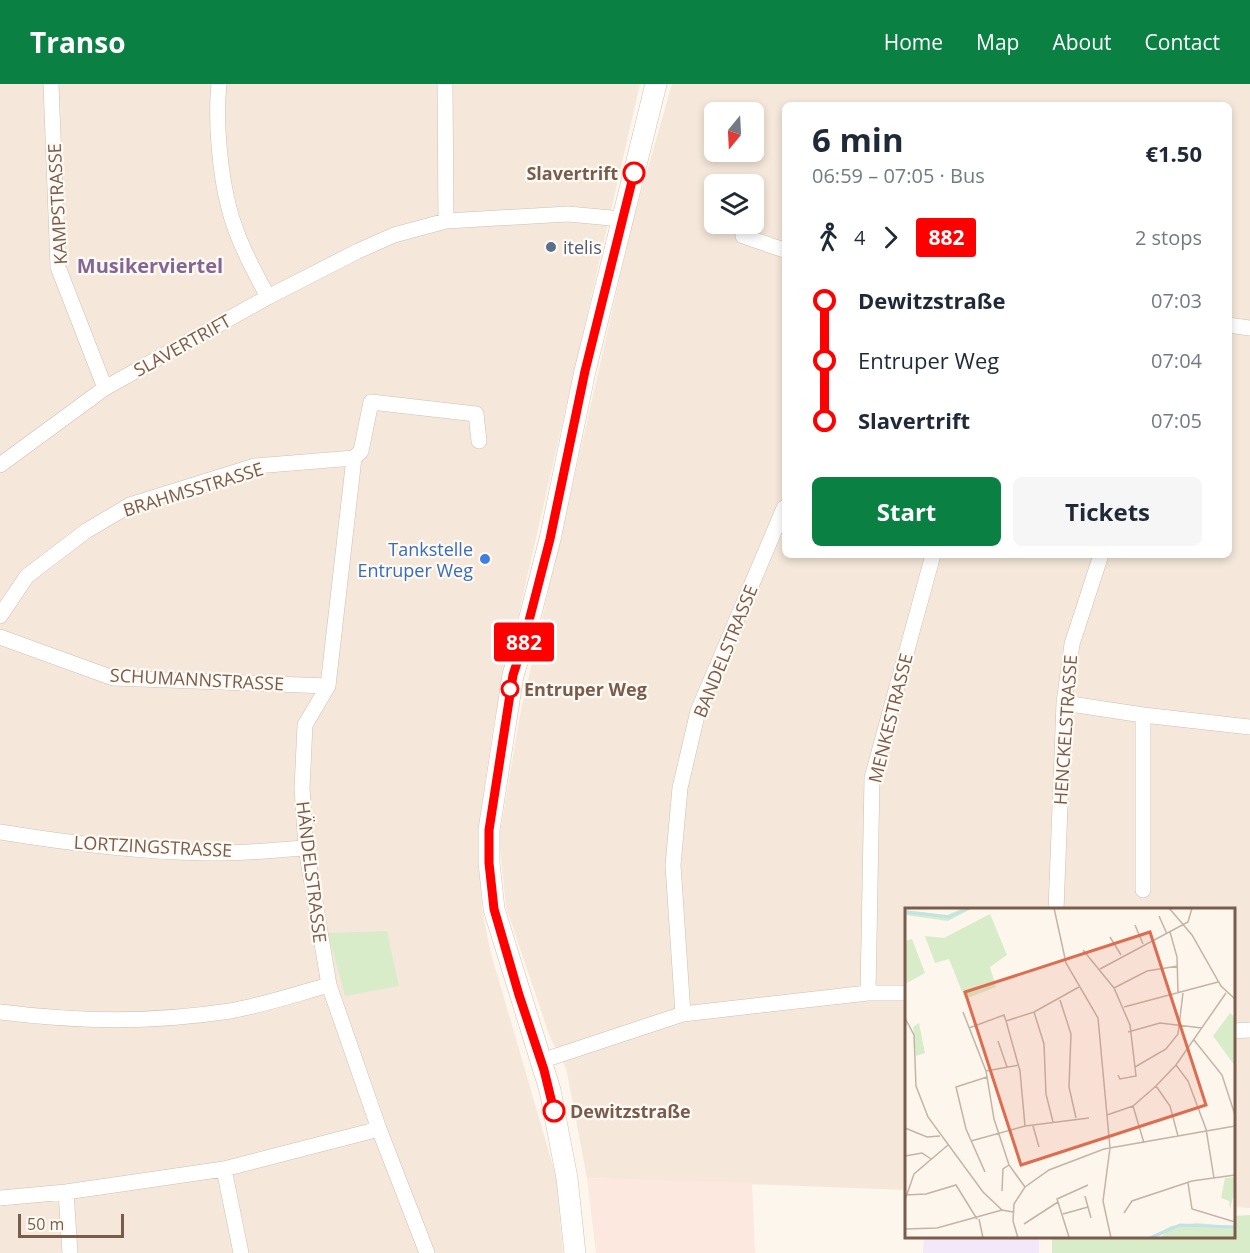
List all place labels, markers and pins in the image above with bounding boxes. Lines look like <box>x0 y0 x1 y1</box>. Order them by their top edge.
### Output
place label: Slavertrift <box>526 161 618 185</box>
marker: Slavertrift <box>623 162 645 184</box>
place label: itelis <box>563 235 602 259</box>
marker: itelis <box>544 240 558 254</box>
place label: Tankstelle Entruper Weg <box>357 537 473 582</box>
marker: Tankstelle Entruper Weg <box>478 552 492 566</box>
place label: Entruper Weg <box>524 677 647 701</box>
marker: Entruper Weg <box>501 680 519 698</box>
place label: Dewitzstraße <box>570 1099 691 1123</box>
marker: Dewitzstraße <box>543 1100 565 1122</box>

